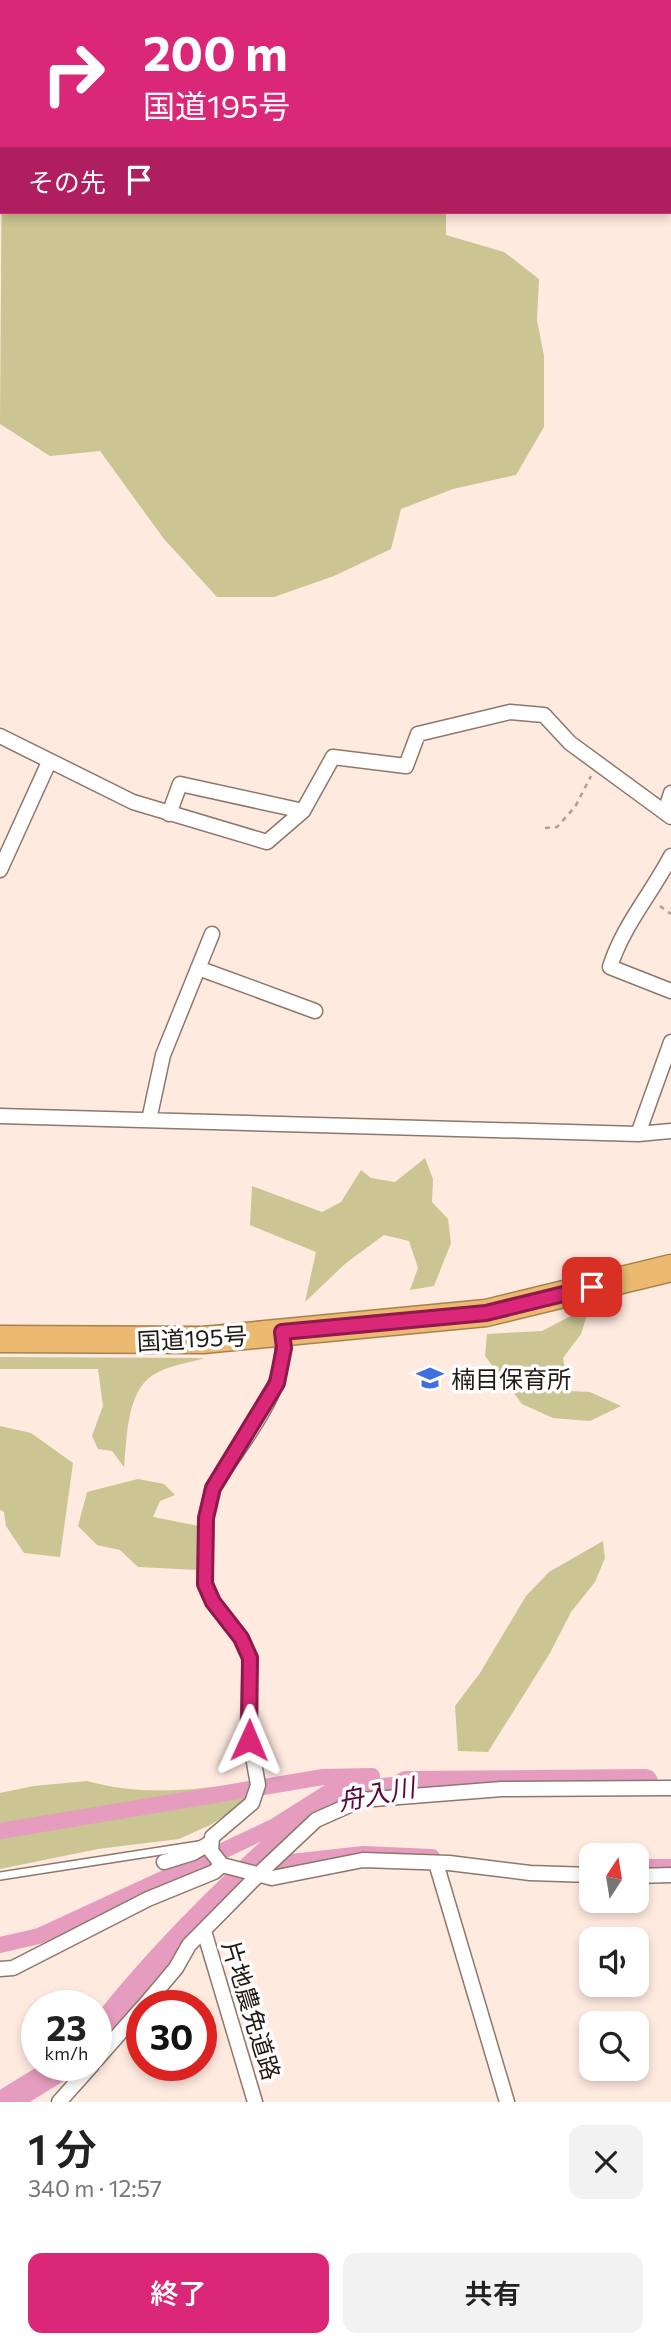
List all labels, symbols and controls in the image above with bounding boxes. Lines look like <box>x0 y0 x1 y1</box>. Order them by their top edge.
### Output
text: 200 m <box>143 21 288 81</box>
icon: right <box>28 28 119 119</box>
text: 国道195号 <box>143 85 291 125</box>
icon: arrive <box>120 161 158 199</box>
text: その先 <box>28 166 106 197</box>
pin <box>562 1257 622 1317</box>
icon: arrive <box>573 1268 611 1306</box>
street label: 国道195号 <box>136 1321 248 1355</box>
school or university icon: 楠目保育所 <box>415 1363 445 1393</box>
place label: 楠目保育所 <box>451 1364 571 1393</box>
position arrow <box>212 1703 286 1777</box>
water label: 舟入川 <box>335 1770 420 1816</box>
north arrow <box>579 1843 649 1913</box>
map controls <box>579 1843 649 2081</box>
button: sound <box>579 1927 649 1997</box>
street label: 片地農免道路 <box>217 1937 287 2083</box>
speed limit sign: 30 <box>126 1990 217 2081</box>
text: 23 <box>46 2005 87 2048</box>
button: search <box>579 2011 649 2081</box>
text: km/h <box>45 2042 88 2064</box>
text: 1 分 <box>28 2122 97 2174</box>
button: close <box>569 2125 643 2199</box>
text: 340 m · 12:57 <box>28 2174 162 2202</box>
button: 終了 <box>28 2253 329 2333</box>
button: 共有 <box>343 2253 643 2333</box>

